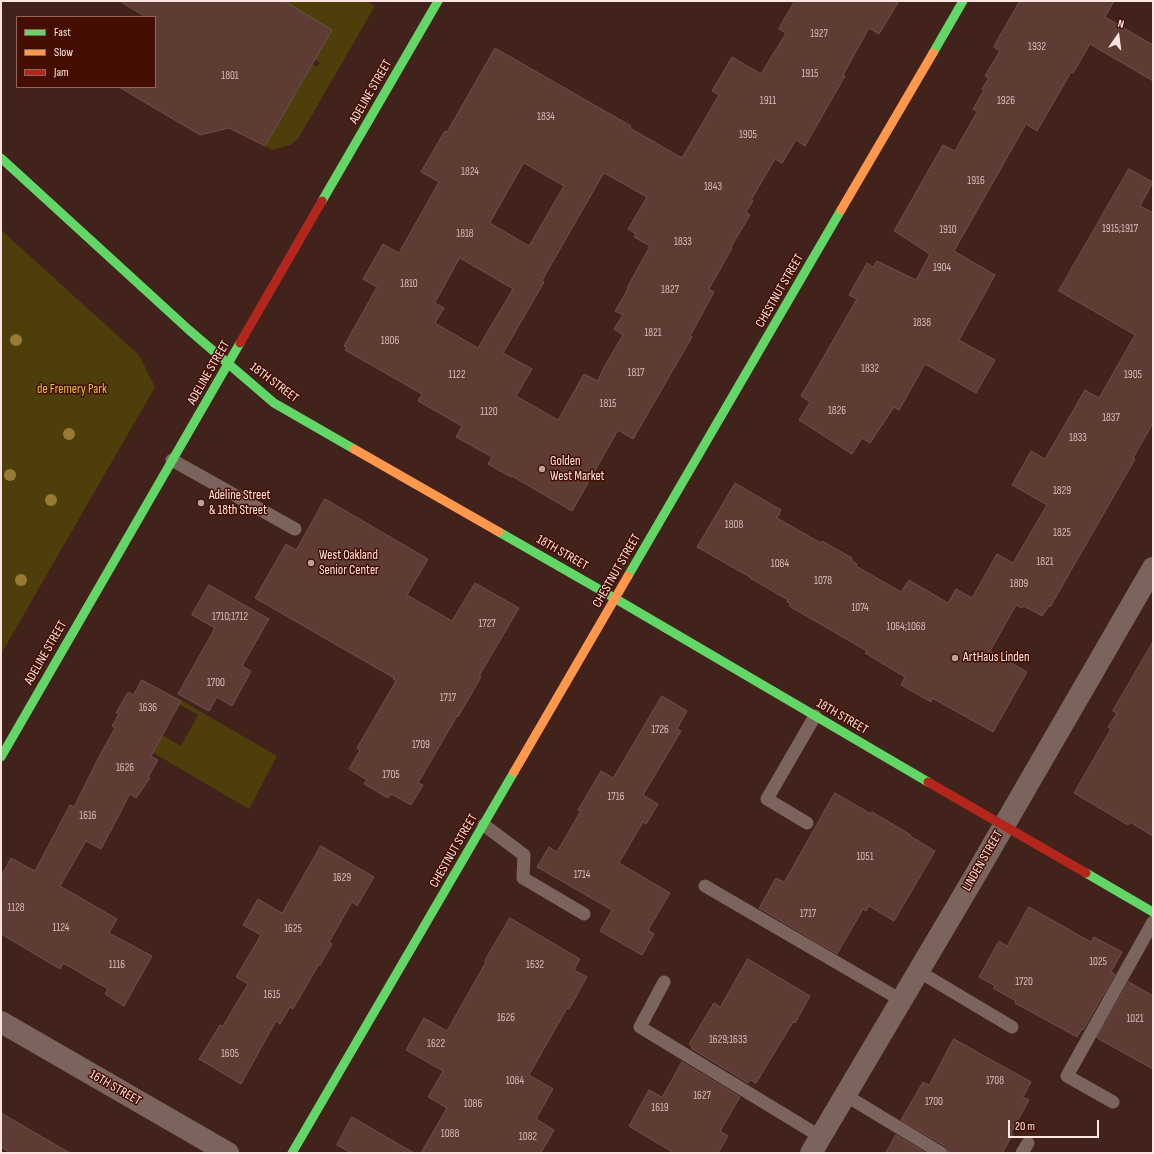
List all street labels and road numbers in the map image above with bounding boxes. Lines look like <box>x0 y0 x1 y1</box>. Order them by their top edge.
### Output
street label: ADELINE STREET <box>346 57 396 127</box>
street label: CHESTNUT STREET <box>753 252 807 330</box>
street label: ADELINE STREET <box>184 338 234 408</box>
street label: 18TH STREET <box>247 360 301 406</box>
street label: 18TH STREET <box>533 532 591 574</box>
street label: CHESTNUT STREET <box>590 532 644 610</box>
street label: ADELINE STREET <box>21 618 71 688</box>
street label: 18TH STREET <box>813 696 871 738</box>
street label: CHESTNUT STREET <box>427 812 481 890</box>
street label: LINDEN STREET <box>959 828 1007 894</box>
street label: 16TH STREET <box>86 1067 144 1109</box>

